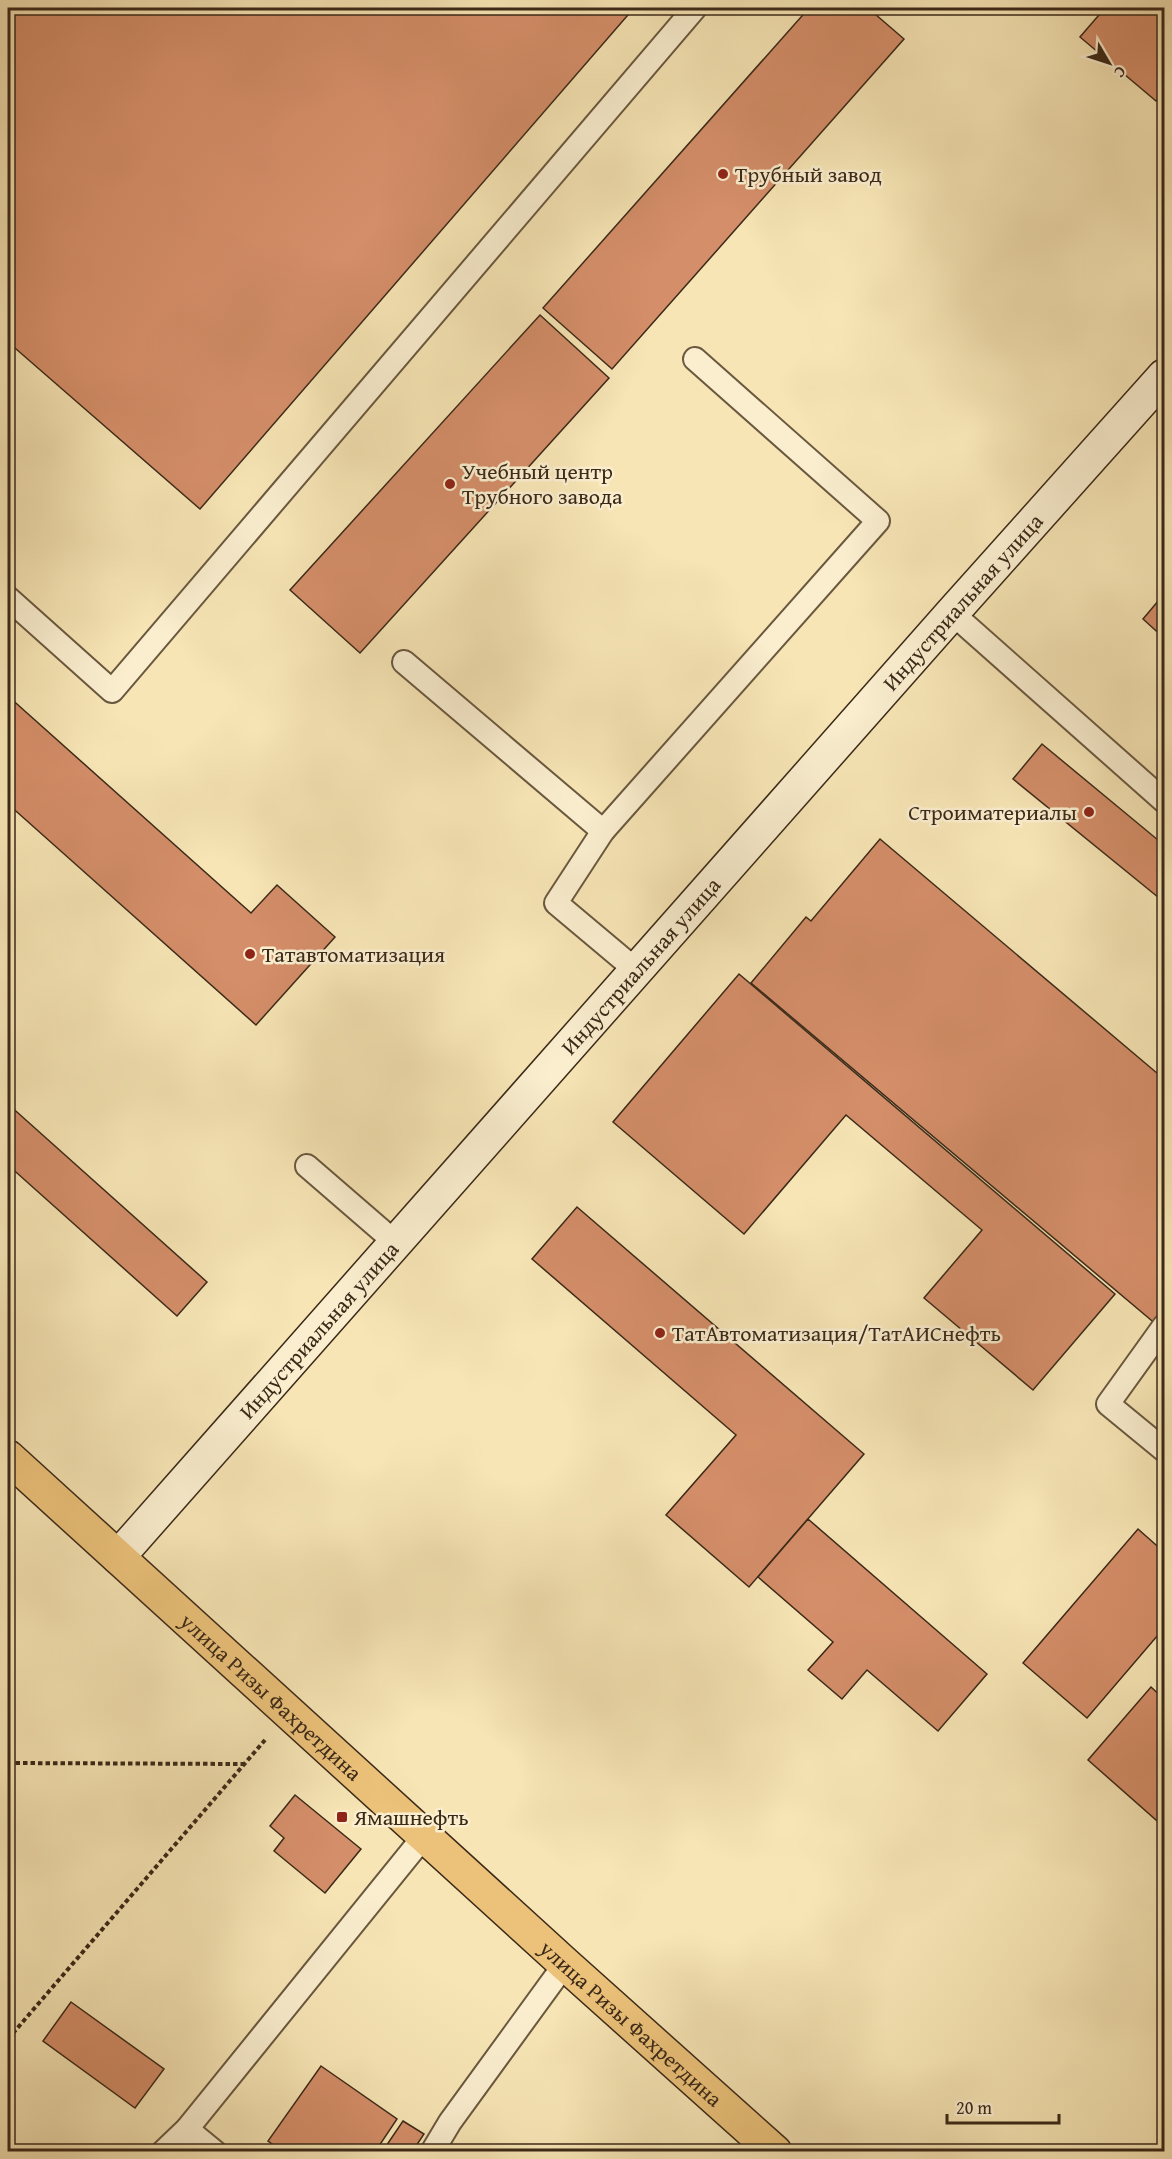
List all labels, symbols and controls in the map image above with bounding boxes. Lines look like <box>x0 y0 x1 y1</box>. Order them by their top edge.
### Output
north arrow <box>1079 33 1139 93</box>
text: С <box>1108 61 1133 84</box>
place label: Трубный завод <box>735 158 882 190</box>
marker: Трубный завод <box>716 167 730 181</box>
place label: Учебный центр Трубного завода <box>462 455 623 512</box>
marker: Учебный центр Трубного завода <box>443 477 457 491</box>
street label: Индустриальная улица <box>875 506 1050 697</box>
place label: Строиматериалы <box>908 796 1077 828</box>
marker: Строиматериалы <box>1082 805 1096 819</box>
street label: Индустриальная улица <box>553 869 728 1062</box>
place label: Татавтоматизация <box>262 938 445 970</box>
marker: Татавтоматизация <box>243 947 257 961</box>
street label: Индустриальная улица <box>231 1234 406 1426</box>
place label: ТатАвтоматизация/ТатАИСнефть <box>672 1317 1001 1349</box>
marker: ТатАвтоматизация/ТатАИСнефть <box>653 1326 667 1340</box>
street label: улица Ризы Фахретдина <box>172 1605 370 1788</box>
place label: Ямашнефть <box>353 1801 469 1833</box>
marker: Ямашнефть <box>335 1810 349 1824</box>
street label: улица Ризы Фахретдина <box>532 1932 730 2114</box>
scale bar <box>947 2087 1060 2125</box>
text: 20 m <box>956 2094 992 2121</box>

